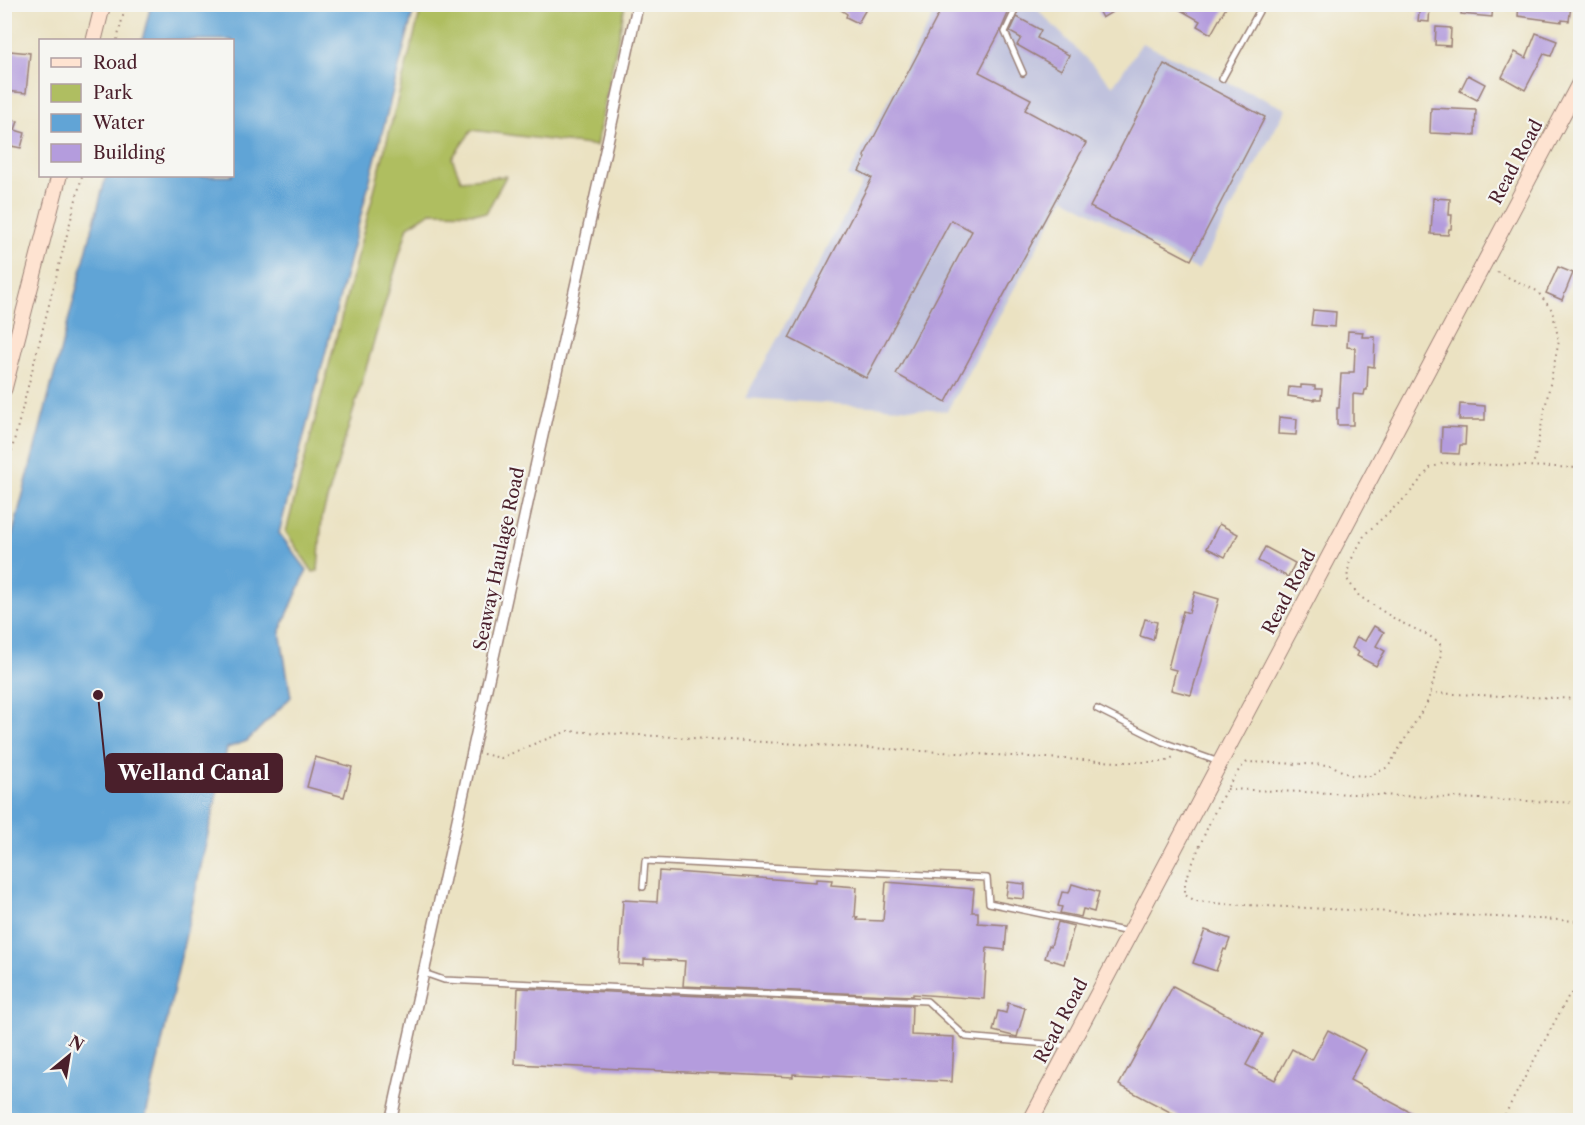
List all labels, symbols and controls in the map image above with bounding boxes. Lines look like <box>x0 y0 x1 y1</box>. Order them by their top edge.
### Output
legend <box>39 39 234 177</box>
text: Road <box>93 52 138 74</box>
text: Park <box>93 82 134 104</box>
text: Water <box>92 112 145 134</box>
street label: Read Road <box>1484 116 1548 208</box>
text: Building <box>93 142 165 164</box>
street label: Seaway Haulage Road <box>469 465 529 653</box>
street label: Read Road <box>1257 546 1321 638</box>
callout: Welland Canal <box>106 754 282 792</box>
text: Welland Canal <box>117 761 270 785</box>
street label: Read Road <box>1029 975 1093 1067</box>
north arrow <box>39 1026 99 1086</box>
text: N <box>65 1031 88 1055</box>

